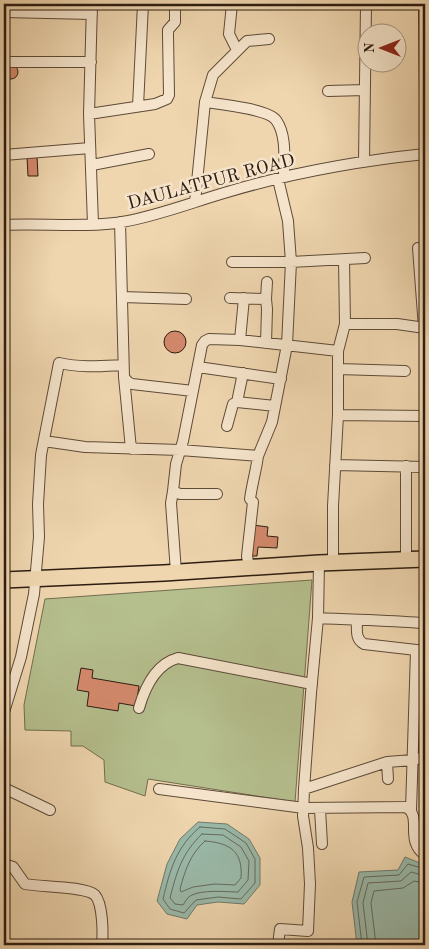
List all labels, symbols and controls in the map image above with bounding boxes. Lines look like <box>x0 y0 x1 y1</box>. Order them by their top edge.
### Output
north arrow <box>356 22 406 72</box>
text: N <box>363 42 377 53</box>
street label: DAULATPUR ROAD <box>126 151 297 213</box>

